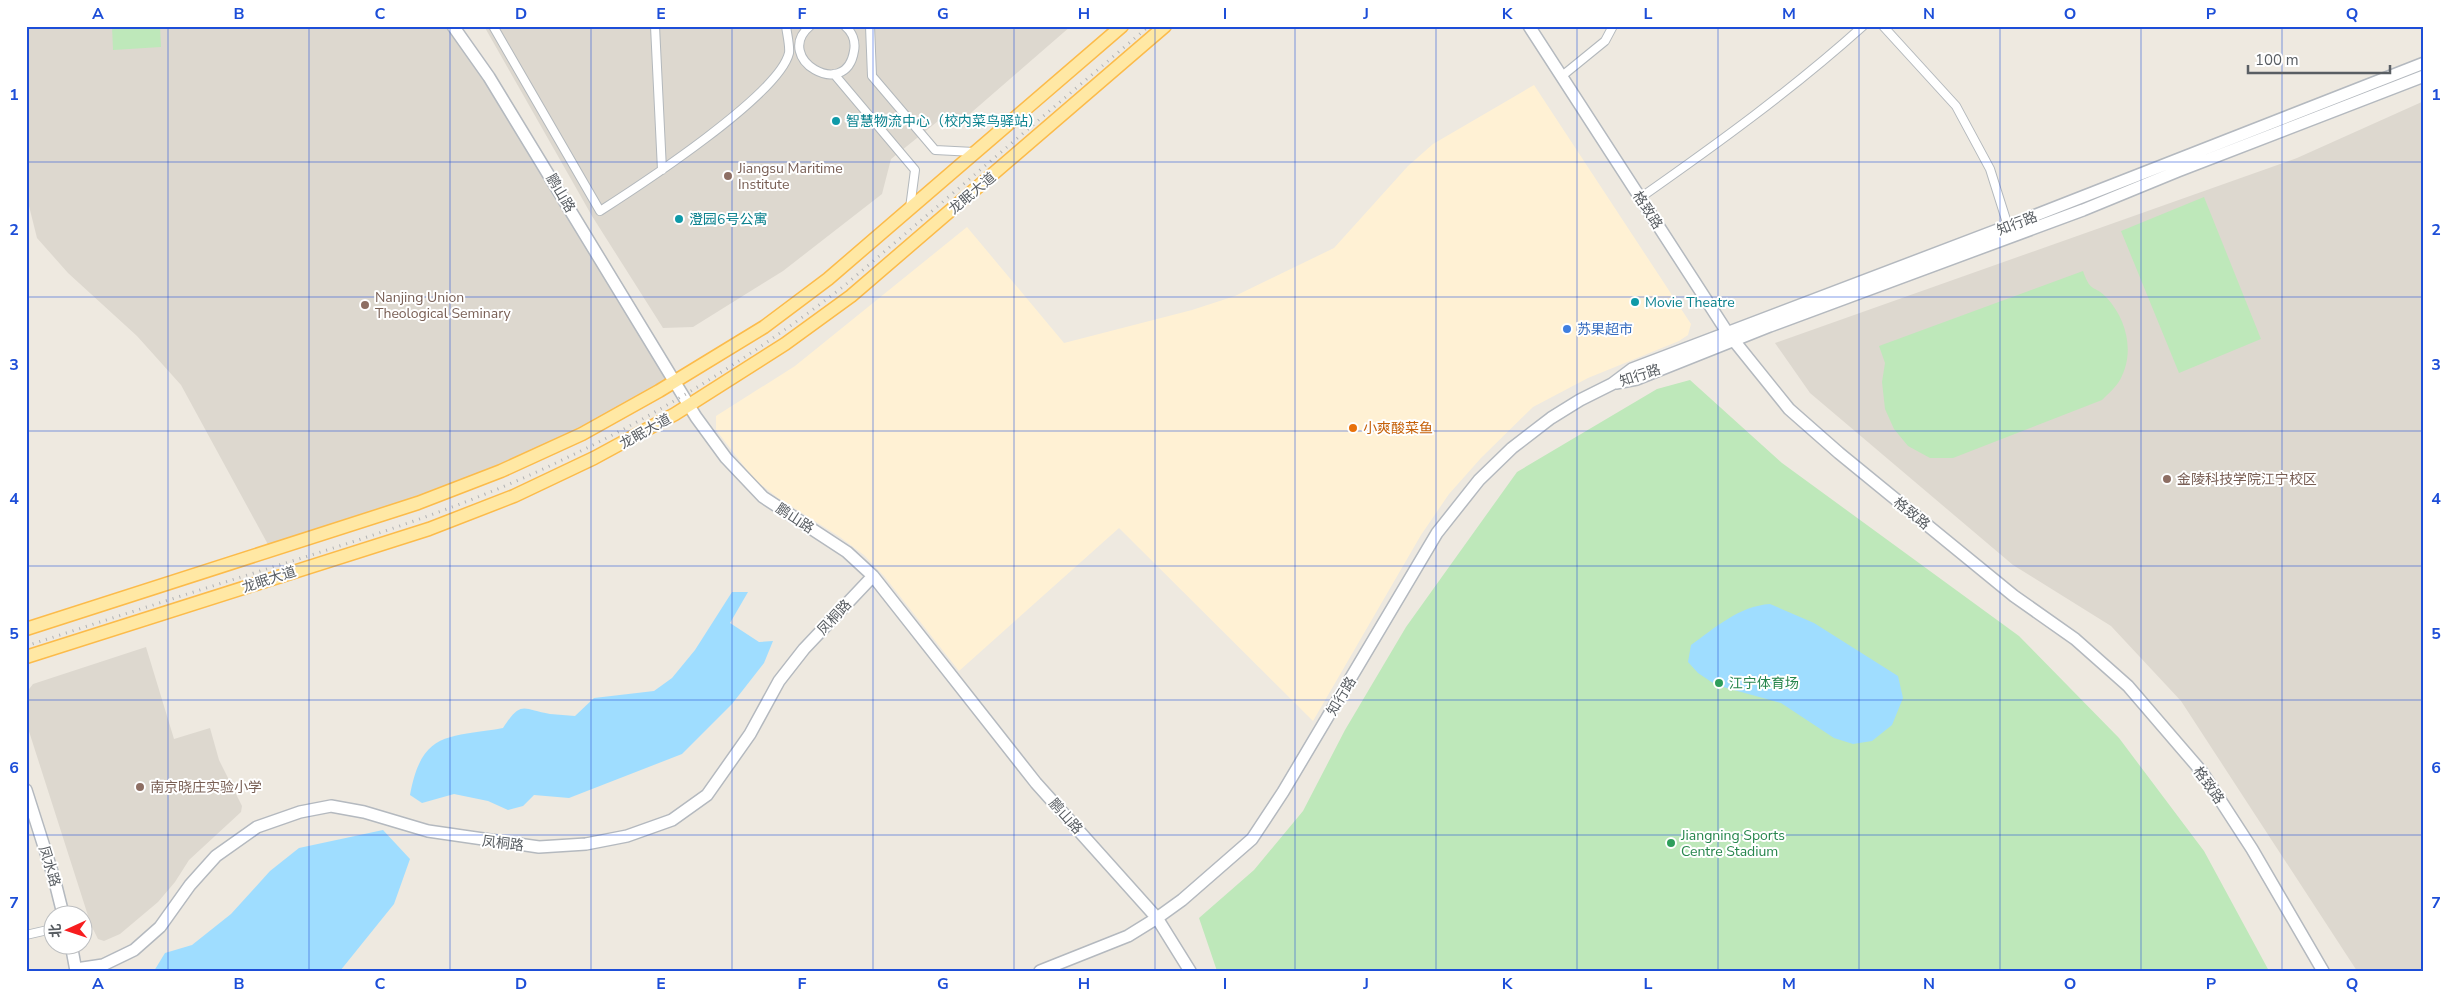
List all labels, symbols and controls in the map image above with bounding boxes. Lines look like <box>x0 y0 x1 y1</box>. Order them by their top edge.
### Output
text: A <box>92 3 104 25</box>
text: B <box>233 3 245 25</box>
text: C <box>375 3 386 25</box>
text: D <box>515 3 527 25</box>
text: E <box>656 3 666 25</box>
text: F <box>798 3 807 25</box>
text: G <box>937 3 949 25</box>
text: H <box>1078 3 1090 25</box>
text: I <box>1223 3 1227 25</box>
text: J <box>1362 3 1369 25</box>
text: K <box>1502 3 1514 25</box>
text: L <box>1644 3 1653 25</box>
text: M <box>1782 3 1796 25</box>
text: N <box>1923 3 1935 25</box>
text: O <box>2064 3 2076 25</box>
text: P <box>2206 3 2216 25</box>
text: Q <box>2346 3 2358 25</box>
scale bar <box>2248 42 2390 74</box>
text: 100 m <box>2255 50 2299 70</box>
text: 1 <box>9 84 19 106</box>
text: 1 <box>2431 84 2441 106</box>
place label: 智慧物流中心（校内菜鸟驿站） <box>846 112 1042 131</box>
marker: 智慧物流中心（校内菜鸟驿站） <box>830 115 842 127</box>
place label: Jiangsu Maritime Institute <box>737 159 843 194</box>
street label: 龙眠大道 <box>945 168 1000 219</box>
street label: 鹏山路 <box>542 170 580 216</box>
marker: Jiangsu Maritime Institute <box>722 170 734 182</box>
street label: 格致路 <box>1628 187 1667 233</box>
street label: 知行路 <box>1994 207 2040 240</box>
place label: 澄园6号公寓 <box>689 210 767 229</box>
marker: 澄园6号公寓 <box>673 213 685 225</box>
text: 2 <box>9 219 19 241</box>
text: 2 <box>2431 219 2441 241</box>
place label: Nanjing Union Theological Seminary <box>375 288 512 323</box>
place label: Movie Theatre <box>1645 293 1735 312</box>
marker: Movie Theatre <box>1629 296 1641 308</box>
marker: Nanjing Union Theological Seminary <box>359 299 371 311</box>
place label: 苏果超市 <box>1577 320 1633 339</box>
marker: 苏果超市 <box>1561 323 1573 335</box>
text: 3 <box>9 354 19 376</box>
text: 3 <box>2431 354 2441 376</box>
street label: 知行路 <box>1617 360 1663 391</box>
street label: 龙眠大道 <box>616 410 674 453</box>
place label: 小爽酸菜鱼 <box>1363 419 1433 438</box>
marker: 小爽酸菜鱼 <box>1347 422 1359 434</box>
place label: 金陵科技学院江宁校区 <box>2177 470 2317 489</box>
marker: 金陵科技学院江宁校区 <box>2161 473 2173 485</box>
text: 4 <box>9 488 19 510</box>
text: 4 <box>2431 488 2441 510</box>
street label: 格致路 <box>1889 493 1934 534</box>
street label: 鹏山路 <box>772 499 818 538</box>
street label: 龙眠大道 <box>240 562 299 597</box>
street label: 凤桐路 <box>813 596 856 639</box>
text: 5 <box>9 623 19 645</box>
text: 5 <box>2431 623 2441 645</box>
street label: 知行路 <box>1322 673 1360 719</box>
place label: 江宁体育场 <box>1729 674 1799 693</box>
marker: 江宁体育场 <box>1713 677 1725 689</box>
text: 6 <box>9 757 19 779</box>
text: 6 <box>2431 757 2441 779</box>
street label: 格致路 <box>2189 763 2228 808</box>
place label: 南京晓庄实验小学 <box>150 778 262 797</box>
marker: 南京晓庄实验小学 <box>134 781 146 793</box>
street label: 鹏山路 <box>1045 794 1087 838</box>
place label: Jiangning Sports Centre Stadium <box>1680 826 1785 861</box>
street label: 凤桐路 <box>481 832 525 855</box>
marker: Jiangning Sports Centre Stadium <box>1665 837 1677 849</box>
street label: 凤水路 <box>34 843 65 889</box>
text: 7 <box>9 892 19 914</box>
text: 7 <box>2431 892 2441 914</box>
north arrow <box>42 904 92 954</box>
text: 北 <box>46 923 65 938</box>
text: A <box>92 973 104 995</box>
text: B <box>233 973 245 995</box>
text: C <box>375 973 386 995</box>
text: D <box>515 973 527 995</box>
text: E <box>656 973 666 995</box>
text: F <box>798 973 807 995</box>
text: G <box>937 973 949 995</box>
text: H <box>1078 973 1090 995</box>
text: I <box>1223 973 1227 995</box>
text: J <box>1362 973 1369 995</box>
text: K <box>1502 973 1514 995</box>
text: L <box>1644 973 1653 995</box>
text: M <box>1782 973 1796 995</box>
text: N <box>1923 973 1935 995</box>
text: O <box>2064 973 2076 995</box>
text: P <box>2206 973 2216 995</box>
text: Q <box>2346 973 2358 995</box>

